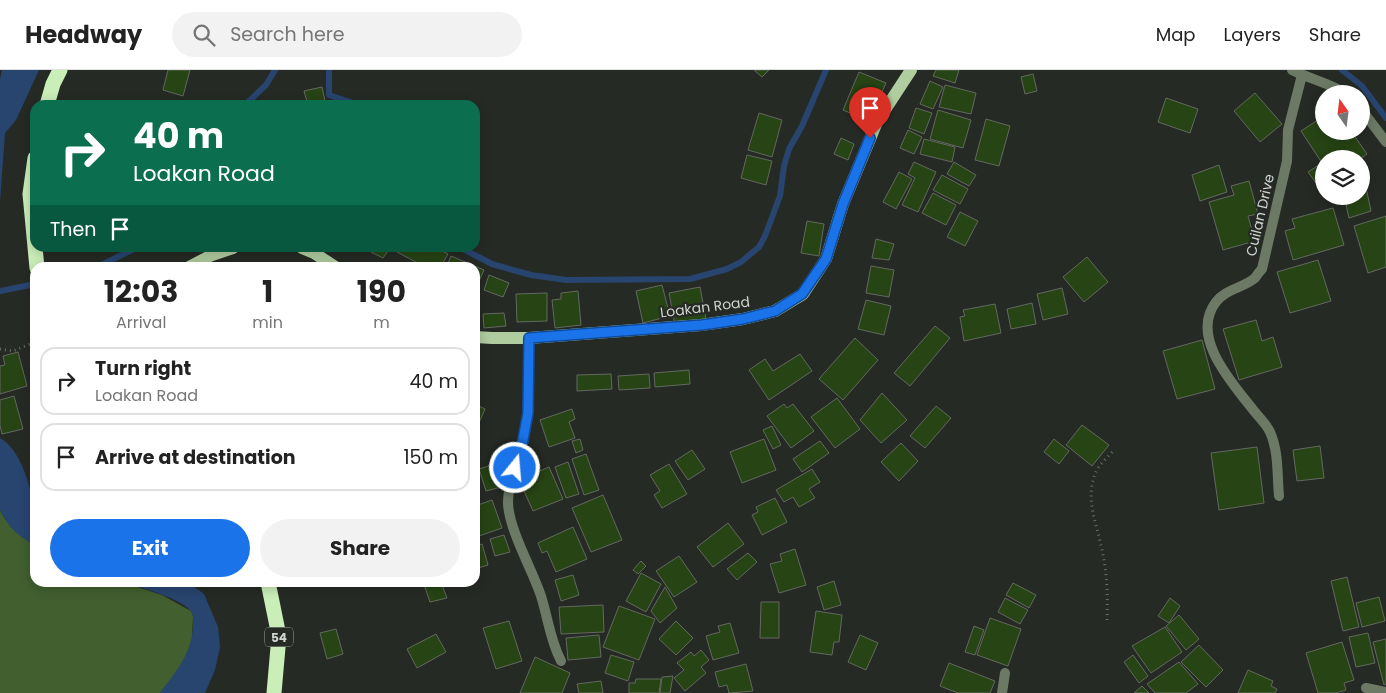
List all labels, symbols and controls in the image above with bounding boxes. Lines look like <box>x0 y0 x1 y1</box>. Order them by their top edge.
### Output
search box <box>172 12 522 57</box>
text: Headway <box>25 18 142 51</box>
icon: search <box>190 21 218 49</box>
text: Search here <box>230 21 345 48</box>
text: Map <box>1156 22 1196 47</box>
text: Layers <box>1224 22 1281 47</box>
text: Share <box>1309 22 1361 47</box>
north arrow <box>1315 85 1370 140</box>
map controls <box>1315 85 1370 205</box>
pin <box>849 87 891 138</box>
icon: arrive <box>856 94 884 122</box>
text: 40 m <box>133 111 224 160</box>
icon: right <box>50 120 115 185</box>
button: layers <box>1315 150 1370 205</box>
text: Loakan Road <box>133 158 275 189</box>
street label: Cuilan Drive <box>1241 172 1279 258</box>
icon: arrive <box>106 215 134 243</box>
text: Then <box>50 216 96 243</box>
text: 12:03 <box>104 270 178 313</box>
text: 1 <box>262 270 273 313</box>
text: 190 <box>357 270 406 313</box>
street label: Loakan Road <box>659 292 751 322</box>
text: Arrival <box>116 311 166 334</box>
text: min <box>252 311 283 334</box>
text: m <box>373 311 390 334</box>
text: Turn right <box>95 355 191 382</box>
icon: right <box>52 367 80 395</box>
text: 40 m <box>409 368 458 395</box>
text: Loakan Road <box>95 384 198 407</box>
position arrow <box>488 441 540 493</box>
icon: arrive <box>52 443 80 471</box>
text: Arrive at destination <box>95 444 296 471</box>
text: 150 m <box>403 444 458 471</box>
button: Exit <box>50 519 250 577</box>
button: Share <box>260 519 460 577</box>
road number: 54 <box>265 628 293 646</box>

